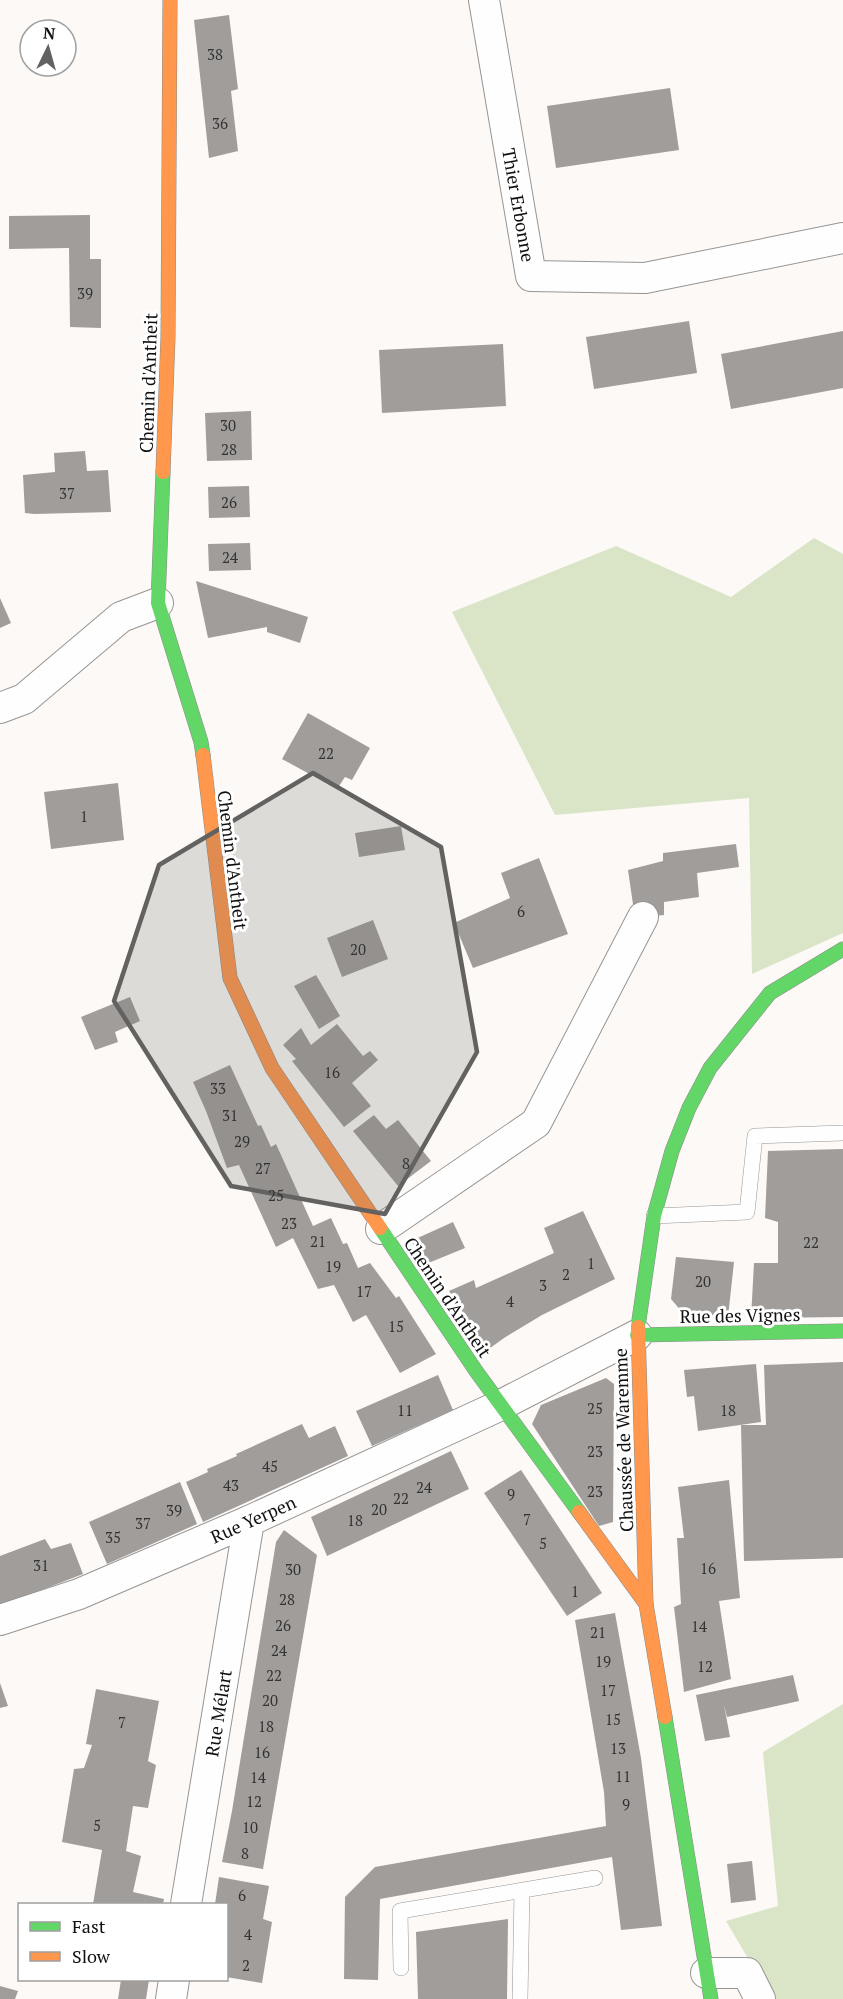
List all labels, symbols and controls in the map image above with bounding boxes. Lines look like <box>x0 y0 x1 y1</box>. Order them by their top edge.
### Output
north arrow <box>18 18 78 78</box>
text: N <box>42 22 56 45</box>
house number: 38 <box>207 44 223 64</box>
house number: 36 <box>212 113 228 133</box>
street label: Thier Erbonne <box>497 146 541 264</box>
house number: 39 <box>77 283 93 303</box>
street label: Chemin d'Antheit <box>134 312 162 454</box>
house number: 30 <box>220 415 236 435</box>
house number: 28 <box>221 439 237 459</box>
house number: 37 <box>59 483 75 503</box>
house number: 26 <box>221 492 237 512</box>
house number: 24 <box>222 547 238 567</box>
house number: 22 <box>318 743 334 763</box>
street label: Chemin d'Antheit <box>213 789 254 931</box>
house number: 1 <box>80 806 88 826</box>
house number: 6 <box>517 901 525 921</box>
house number: 20 <box>350 939 366 959</box>
house number: 16 <box>324 1062 340 1082</box>
house number: 33 <box>210 1078 226 1098</box>
house number: 31 <box>222 1105 238 1125</box>
house number: 29 <box>234 1131 250 1151</box>
house number: 8 <box>402 1153 410 1173</box>
house number: 27 <box>255 1158 271 1178</box>
house number: 25 <box>268 1185 284 1205</box>
house number: 23 <box>281 1213 297 1233</box>
house number: 21 <box>310 1231 326 1251</box>
street label: Chemin d'Antheit <box>399 1232 497 1362</box>
house number: 22 <box>803 1232 819 1252</box>
house number: 1 <box>587 1253 595 1273</box>
house number: 19 <box>325 1256 341 1276</box>
house number: 2 <box>562 1264 570 1284</box>
house number: 20 <box>695 1271 711 1291</box>
house number: 3 <box>539 1275 547 1295</box>
house number: 17 <box>356 1281 372 1301</box>
house number: 4 <box>506 1291 514 1311</box>
street label: Rue des Vignes <box>679 1302 801 1328</box>
house number: 15 <box>388 1316 404 1336</box>
street label: Chaussée de Waremme <box>608 1348 638 1532</box>
house number: 25 <box>587 1398 603 1418</box>
house number: 11 <box>397 1400 413 1420</box>
house number: 18 <box>720 1400 736 1420</box>
house number: 23 <box>587 1441 603 1461</box>
house number: 45 <box>262 1456 278 1476</box>
house number: 43 <box>223 1475 239 1495</box>
house number: 24 <box>416 1477 432 1497</box>
house number: 23 <box>587 1481 603 1501</box>
house number: 9 <box>507 1484 515 1504</box>
house number: 22 <box>393 1488 409 1508</box>
street label: Rue Yerpen <box>207 1489 300 1548</box>
house number: 20 <box>371 1499 387 1519</box>
house number: 39 <box>166 1500 182 1520</box>
house number: 7 <box>523 1509 531 1529</box>
house number: 18 <box>347 1510 363 1530</box>
house number: 37 <box>135 1513 151 1533</box>
house number: 35 <box>105 1527 121 1547</box>
house number: 5 <box>539 1533 547 1553</box>
house number: 31 <box>33 1555 49 1575</box>
house number: 16 <box>700 1558 716 1578</box>
house number: 30 <box>285 1559 301 1579</box>
house number: 1 <box>571 1581 579 1601</box>
house number: 28 <box>279 1589 295 1609</box>
house number: 26 <box>275 1615 291 1635</box>
house number: 14 <box>691 1616 707 1636</box>
house number: 21 <box>590 1622 606 1642</box>
house number: 24 <box>271 1640 287 1660</box>
house number: 19 <box>595 1651 611 1671</box>
house number: 12 <box>697 1656 713 1676</box>
house number: 22 <box>266 1665 282 1685</box>
street label: Rue Mélart <box>199 1667 237 1758</box>
house number: 17 <box>600 1680 616 1700</box>
house number: 20 <box>262 1690 278 1710</box>
house number: 15 <box>605 1709 621 1729</box>
house number: 7 <box>118 1712 126 1732</box>
house number: 18 <box>258 1716 274 1736</box>
house number: 13 <box>610 1738 626 1758</box>
house number: 16 <box>254 1742 270 1762</box>
house number: 11 <box>615 1766 631 1786</box>
house number: 14 <box>250 1767 266 1787</box>
house number: 12 <box>246 1791 262 1811</box>
house number: 9 <box>622 1794 630 1814</box>
house number: 5 <box>93 1815 101 1835</box>
house number: 10 <box>242 1817 258 1837</box>
house number: 8 <box>241 1843 249 1863</box>
house number: 6 <box>238 1885 246 1905</box>
legend <box>18 1903 228 1981</box>
text: Fast <box>72 1914 106 1938</box>
house number: 4 <box>244 1924 252 1944</box>
text: Slow <box>72 1944 111 1968</box>
house number: 2 <box>242 1955 250 1975</box>

